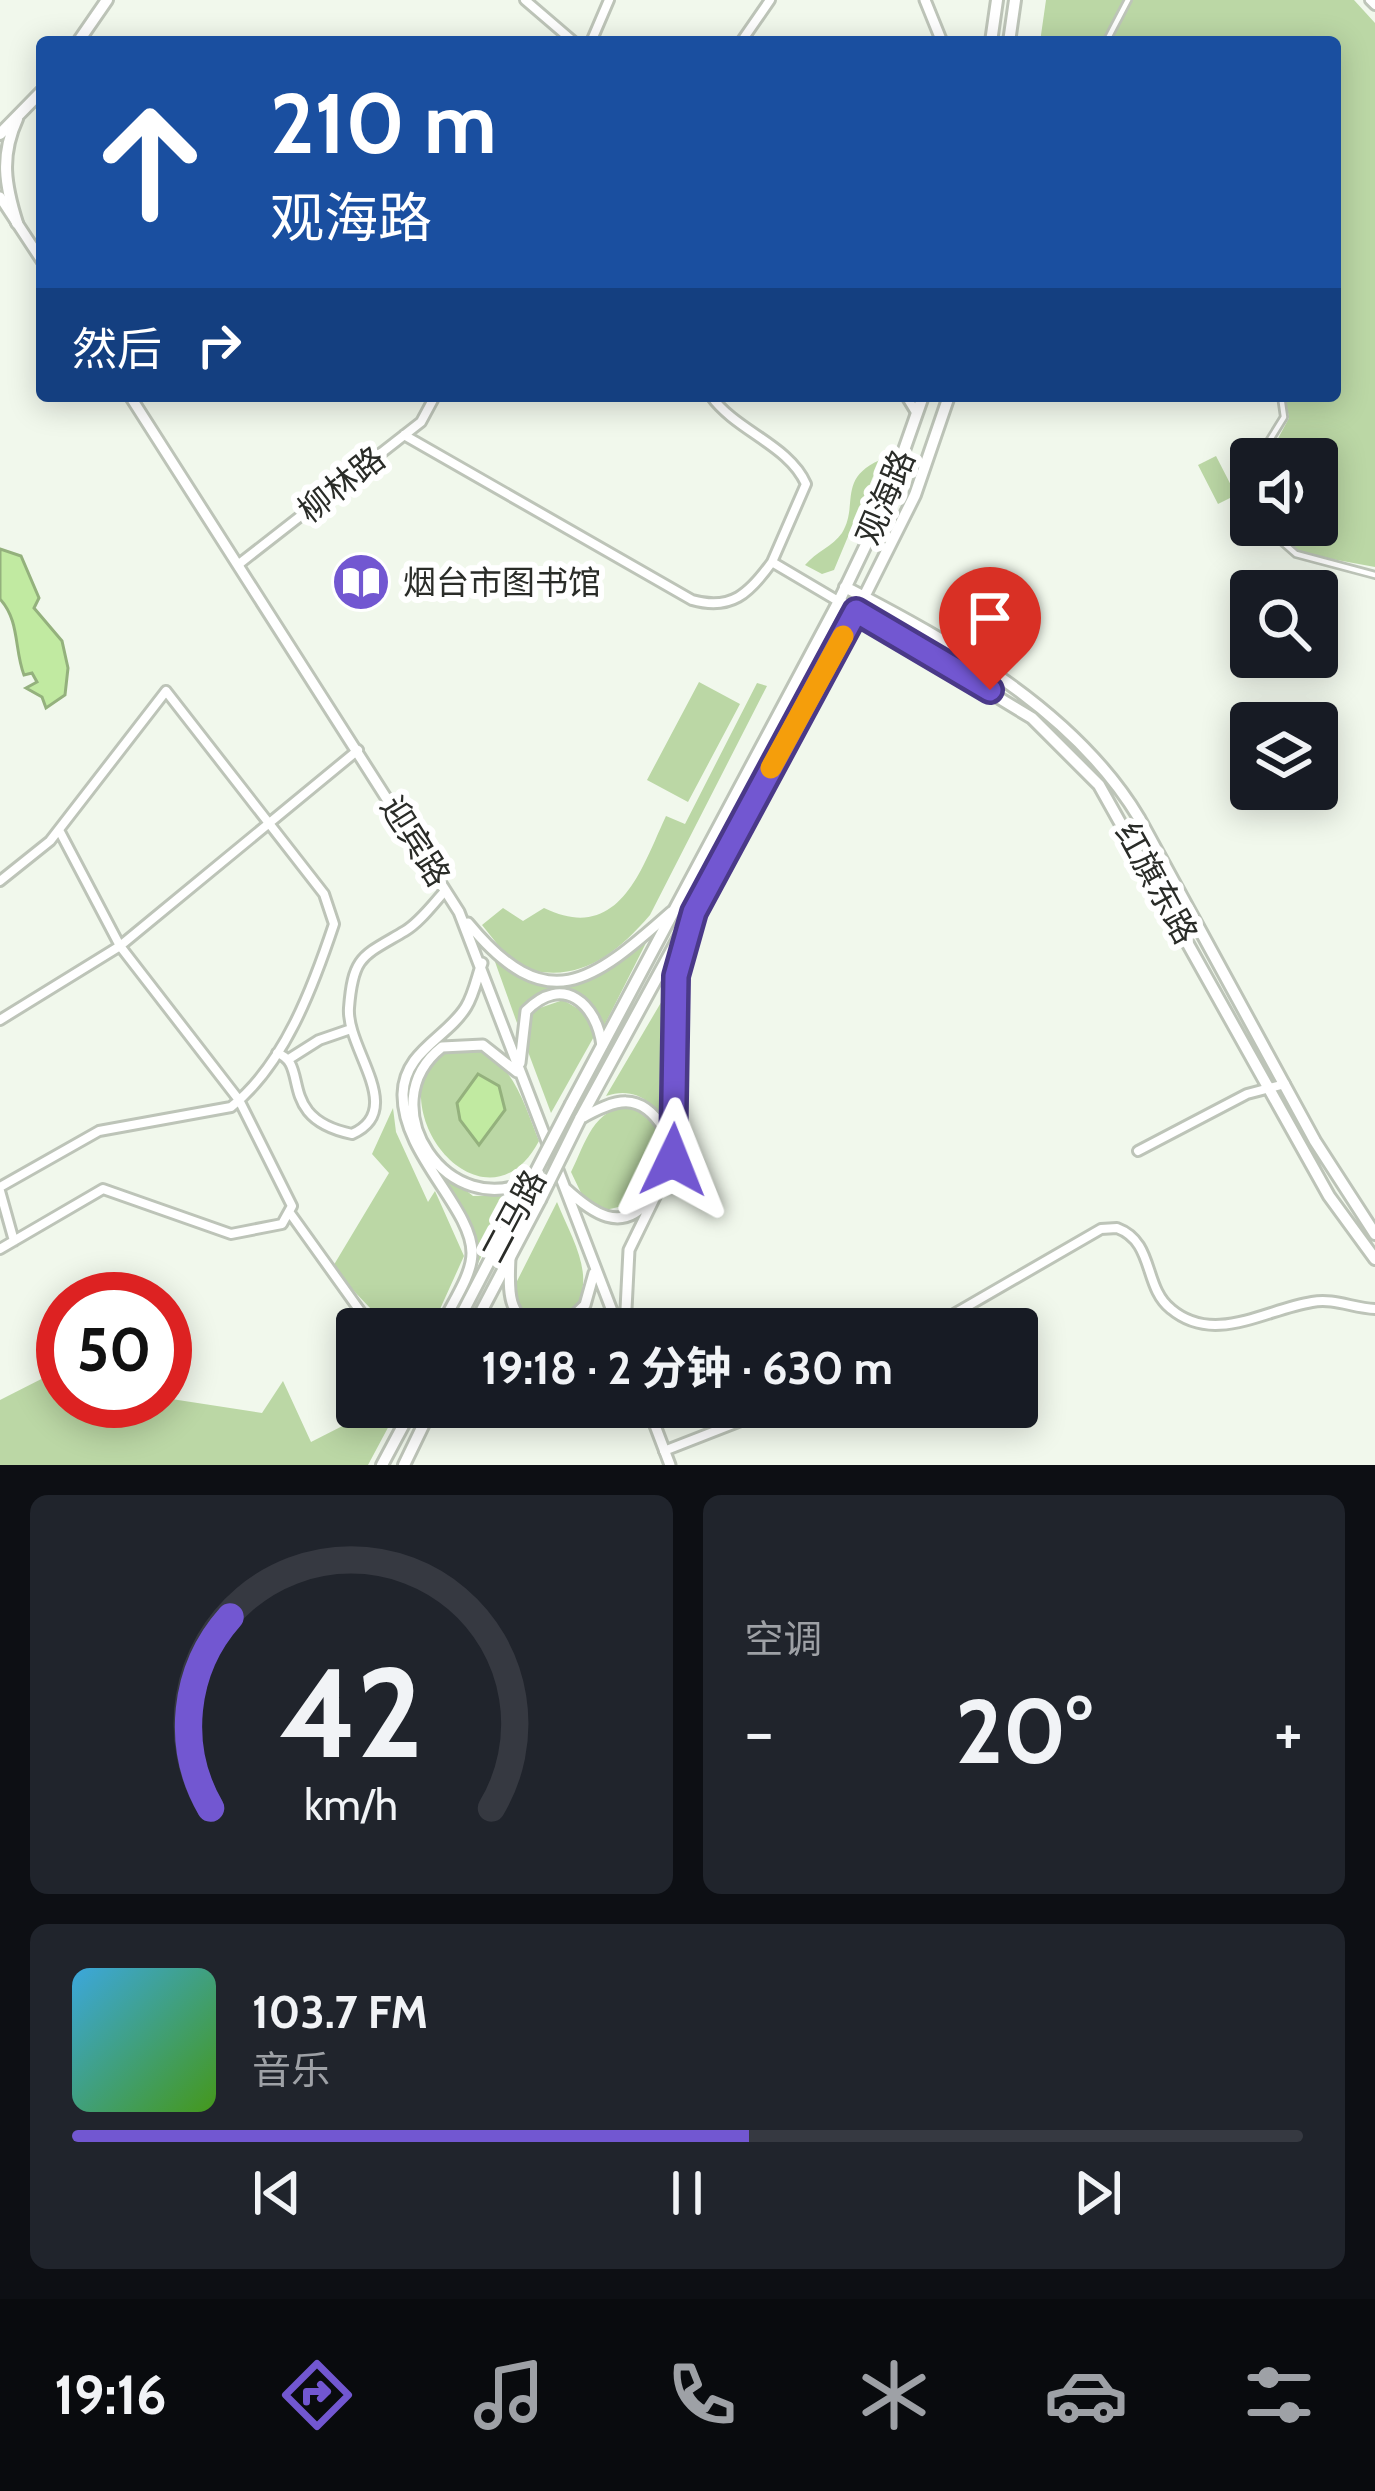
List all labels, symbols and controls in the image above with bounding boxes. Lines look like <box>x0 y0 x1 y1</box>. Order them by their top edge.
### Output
text: 210 m <box>270 72 497 174</box>
icon: ahead <box>72 84 228 240</box>
text: 观海路 <box>270 185 432 251</box>
icon: right <box>186 312 252 378</box>
text: 然后 <box>72 322 162 376</box>
street label: 柳林路 <box>290 438 392 530</box>
map controls <box>1230 438 1338 810</box>
button: sound <box>1230 438 1338 546</box>
street label: 观海路 <box>847 444 923 550</box>
library icon: 烟台市图书馆 <box>330 551 392 613</box>
place label: 烟台市图书馆 <box>403 562 601 602</box>
pin <box>939 567 1041 690</box>
button: search <box>1230 570 1338 678</box>
icon: arrive <box>957 585 1023 651</box>
button: layers <box>1230 702 1338 810</box>
street label: 迎宾路 <box>373 788 459 894</box>
street label: 红旗东路 <box>1108 816 1206 950</box>
position arrow <box>610 1097 736 1223</box>
street label: 二马路 <box>472 1163 554 1269</box>
speed limit sign: 50 <box>36 1272 192 1428</box>
text: 19:18 · 2 分钟 · 630 m <box>481 1341 893 1395</box>
text: 空调 <box>745 1615 823 1663</box>
text: 42 <box>279 1637 423 1788</box>
text: 20° <box>955 1676 1092 1786</box>
text: − <box>745 1691 774 1772</box>
text: + <box>1274 1691 1303 1772</box>
text: km/h <box>304 1778 398 1830</box>
text: 103.7 FM <box>252 1985 428 2039</box>
text: 音乐 <box>252 2046 330 2094</box>
icon: previous <box>244 2160 310 2226</box>
icon: pause <box>654 2160 720 2226</box>
icon: next <box>1065 2160 1131 2226</box>
icon: directions <box>275 2353 359 2437</box>
icon: music <box>467 2353 551 2437</box>
icon: phone <box>660 2353 744 2437</box>
icon: climate <box>852 2353 936 2437</box>
icon: car <box>1044 2353 1128 2437</box>
icon: filters <box>1237 2353 1321 2437</box>
text: 19:16 <box>54 2362 167 2428</box>

